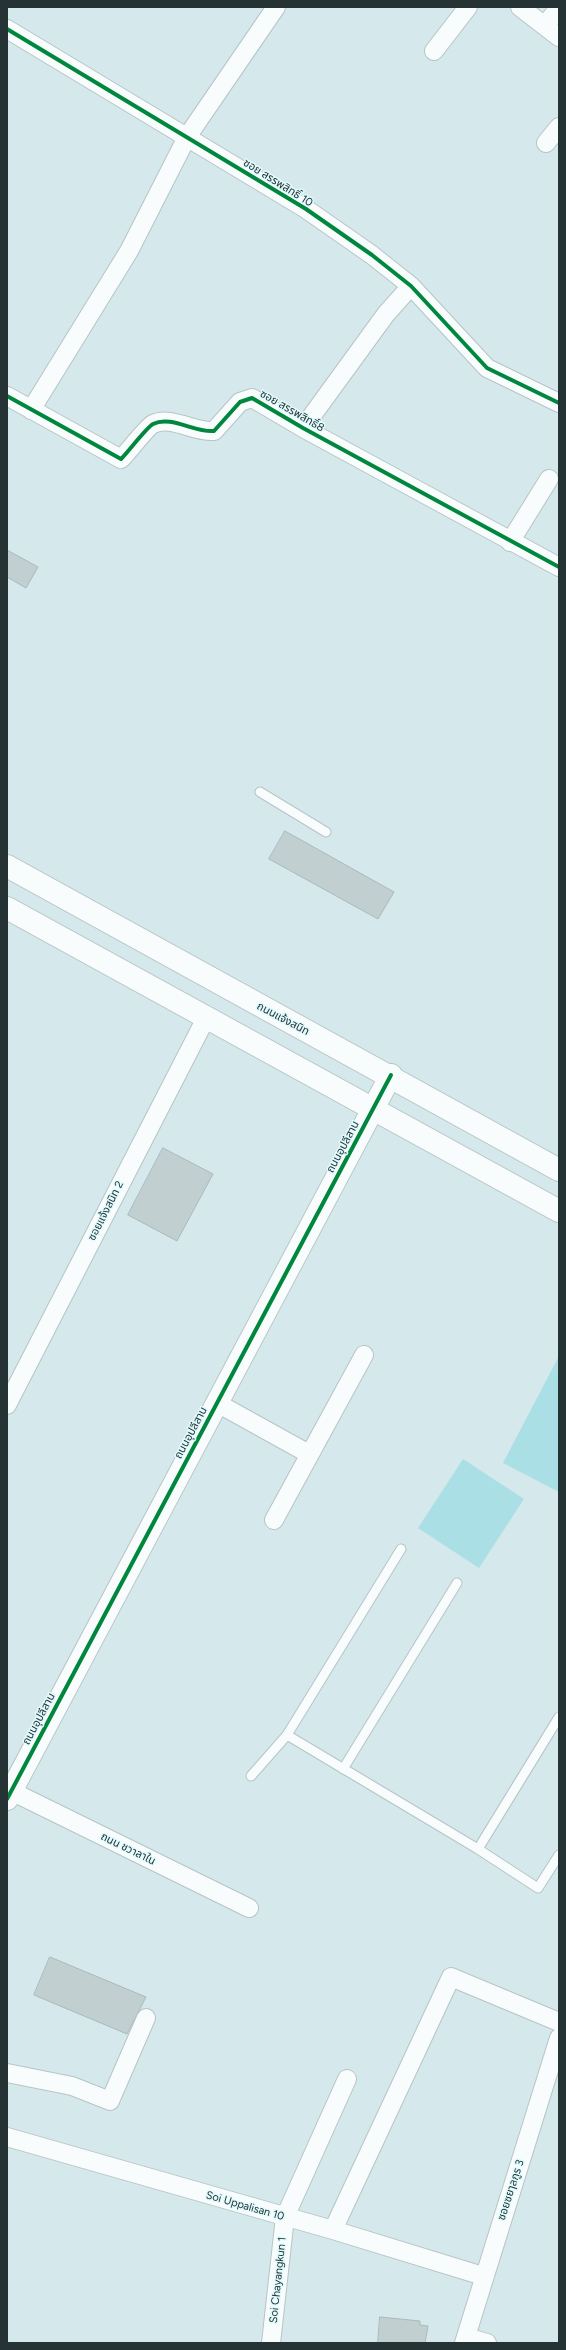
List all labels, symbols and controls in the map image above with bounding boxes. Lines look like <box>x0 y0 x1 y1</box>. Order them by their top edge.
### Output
street label: ซอย สรรพสิทธิ์ 10 <box>241 156 315 210</box>
street label: ซอย สรรพสิทธิ์8 <box>257 387 327 435</box>
street label: ถนนแจ้งสนิท <box>255 1000 311 1038</box>
street label: ถนนอุปลีสาน <box>324 1119 362 1175</box>
street label: ซอยแจ้งสนิท 2 <box>85 1179 127 1243</box>
street label: ถนนอุปลีสาน <box>172 1405 210 1461</box>
street label: ถนนอุปลีสาน <box>20 1691 58 1747</box>
street label: ถนน ชวาลาใน <box>98 1830 158 1868</box>
street label: ซอยซยๅลกูร 3 <box>495 2158 527 2222</box>
street label: Soi Uppalisan 10 <box>204 2188 286 2224</box>
street label: Soi Chayangkun 1 <box>267 2236 289 2324</box>

